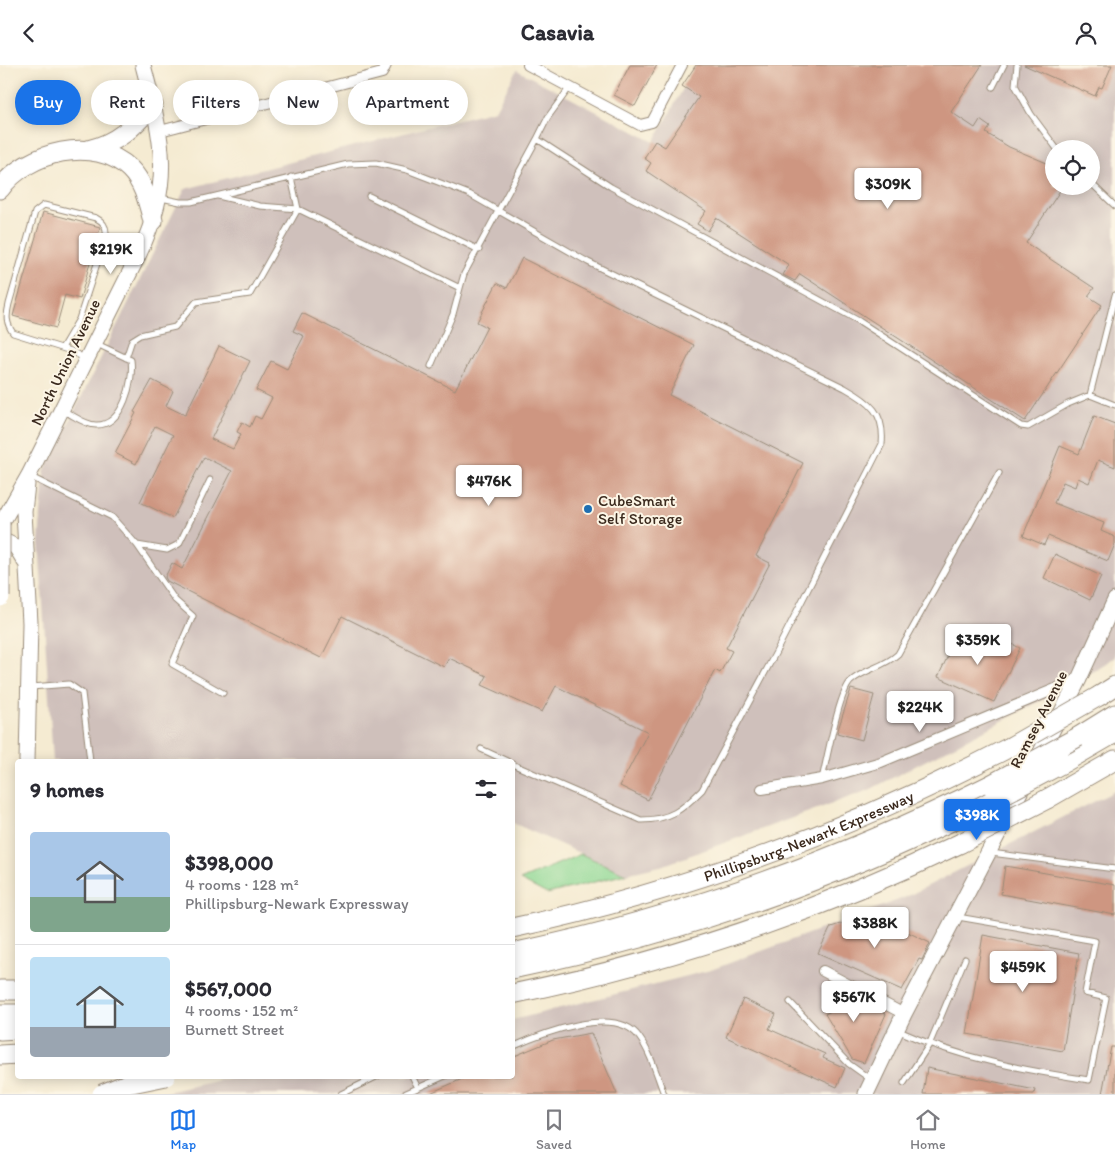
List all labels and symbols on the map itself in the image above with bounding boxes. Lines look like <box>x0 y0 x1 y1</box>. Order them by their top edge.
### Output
pin: $309K <box>853 167 923 210</box>
pin: $219K <box>76 233 146 275</box>
street label: North Union Avenue <box>27 296 104 429</box>
pin: $476K <box>454 465 524 507</box>
place label: CubeSmart Self Storage <box>598 491 682 528</box>
marker: CubeSmart Self Storage <box>582 503 594 515</box>
pin: $359K <box>943 623 1013 666</box>
street label: Ramsey Avenue <box>1006 667 1071 771</box>
pin: $224K <box>885 691 955 733</box>
street label: Phillipsburg-Newark Expressway <box>701 786 917 886</box>
pin: $398K <box>942 799 1012 841</box>
pin: $388K <box>840 907 910 949</box>
pin: $459K <box>988 951 1058 993</box>
pin: $567K <box>819 981 889 1023</box>

